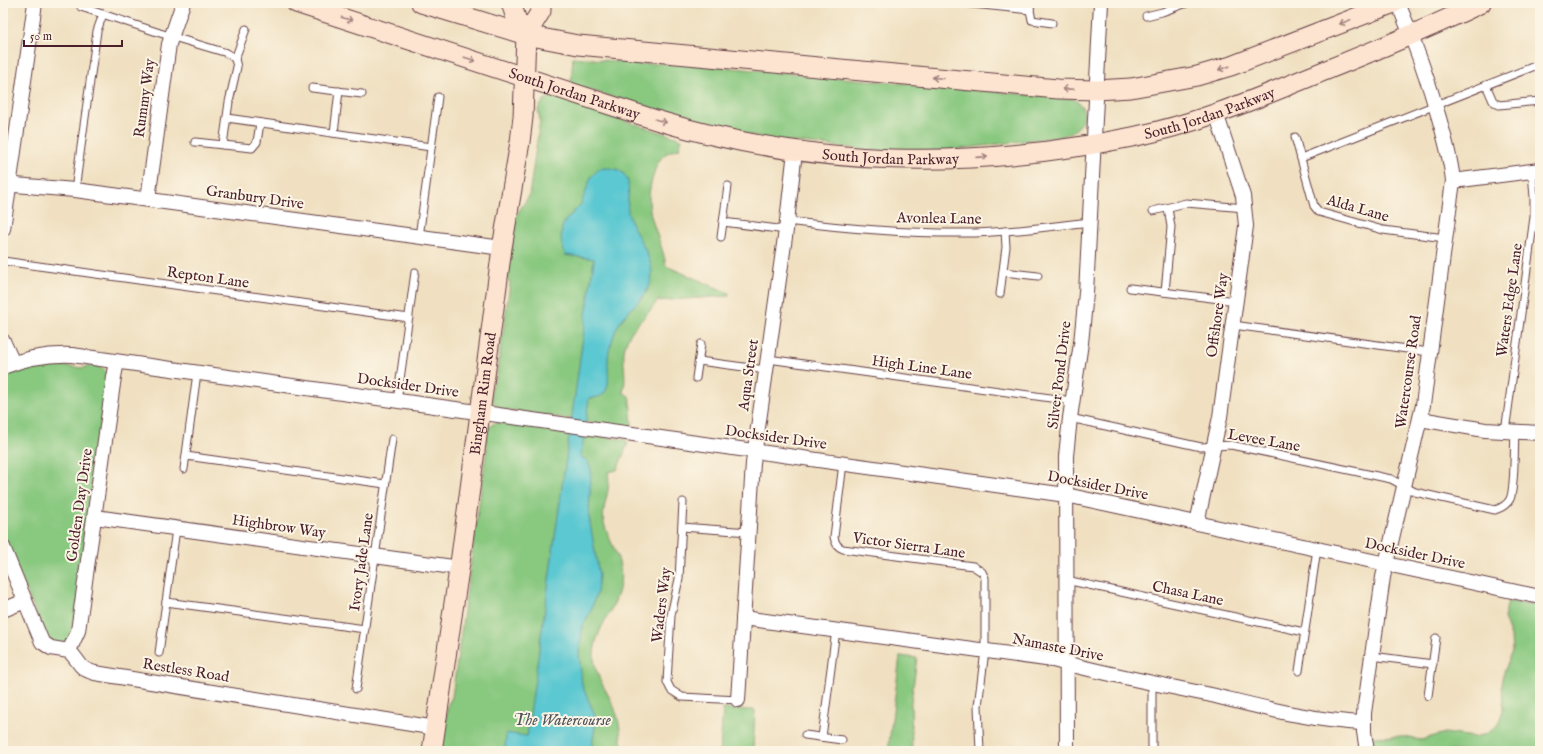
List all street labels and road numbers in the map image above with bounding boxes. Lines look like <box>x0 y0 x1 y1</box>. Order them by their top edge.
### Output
street label: Rummy Way <box>130 57 160 139</box>
street label: South Jordan Parkway <box>506 64 643 124</box>
street label: South Jordan Parkway <box>1142 83 1279 144</box>
street label: South Jordan Parkway <box>821 145 960 169</box>
street label: Granbury Drive <box>205 181 305 214</box>
street label: Alda Lane <box>1324 190 1391 226</box>
street label: Avonlea Lane <box>895 208 982 229</box>
street label: Waters Edge Lane <box>1492 242 1527 358</box>
street label: Repton Lane <box>166 262 250 293</box>
street label: Offshore Way <box>1202 271 1233 359</box>
street label: Watercourse Road <box>1391 313 1426 430</box>
street label: Silver Pond Drive <box>1043 320 1076 430</box>
street label: Bingham Rim Road <box>466 330 501 456</box>
street label: Aqua Street <box>734 338 763 413</box>
street label: High Line Lane <box>871 351 973 384</box>
street label: Docksider Drive <box>356 369 460 402</box>
street label: Docksider Drive <box>724 421 828 454</box>
street label: Levee Lane <box>1226 425 1302 456</box>
street label: Golden Day Drive <box>62 447 97 563</box>
street label: Docksider Drive <box>1046 466 1150 505</box>
street label: Highbrow Way <box>231 511 328 543</box>
street label: Ivory Jade Lane <box>345 512 378 613</box>
street label: Victor Sierra Lane <box>850 528 967 563</box>
street label: Docksider Drive <box>1363 534 1467 573</box>
street label: Waders Way <box>647 566 676 644</box>
street label: Chasa Lane <box>1151 577 1225 610</box>
street label: Namaste Drive <box>1011 629 1105 666</box>
street label: Restless Road <box>141 654 232 687</box>

